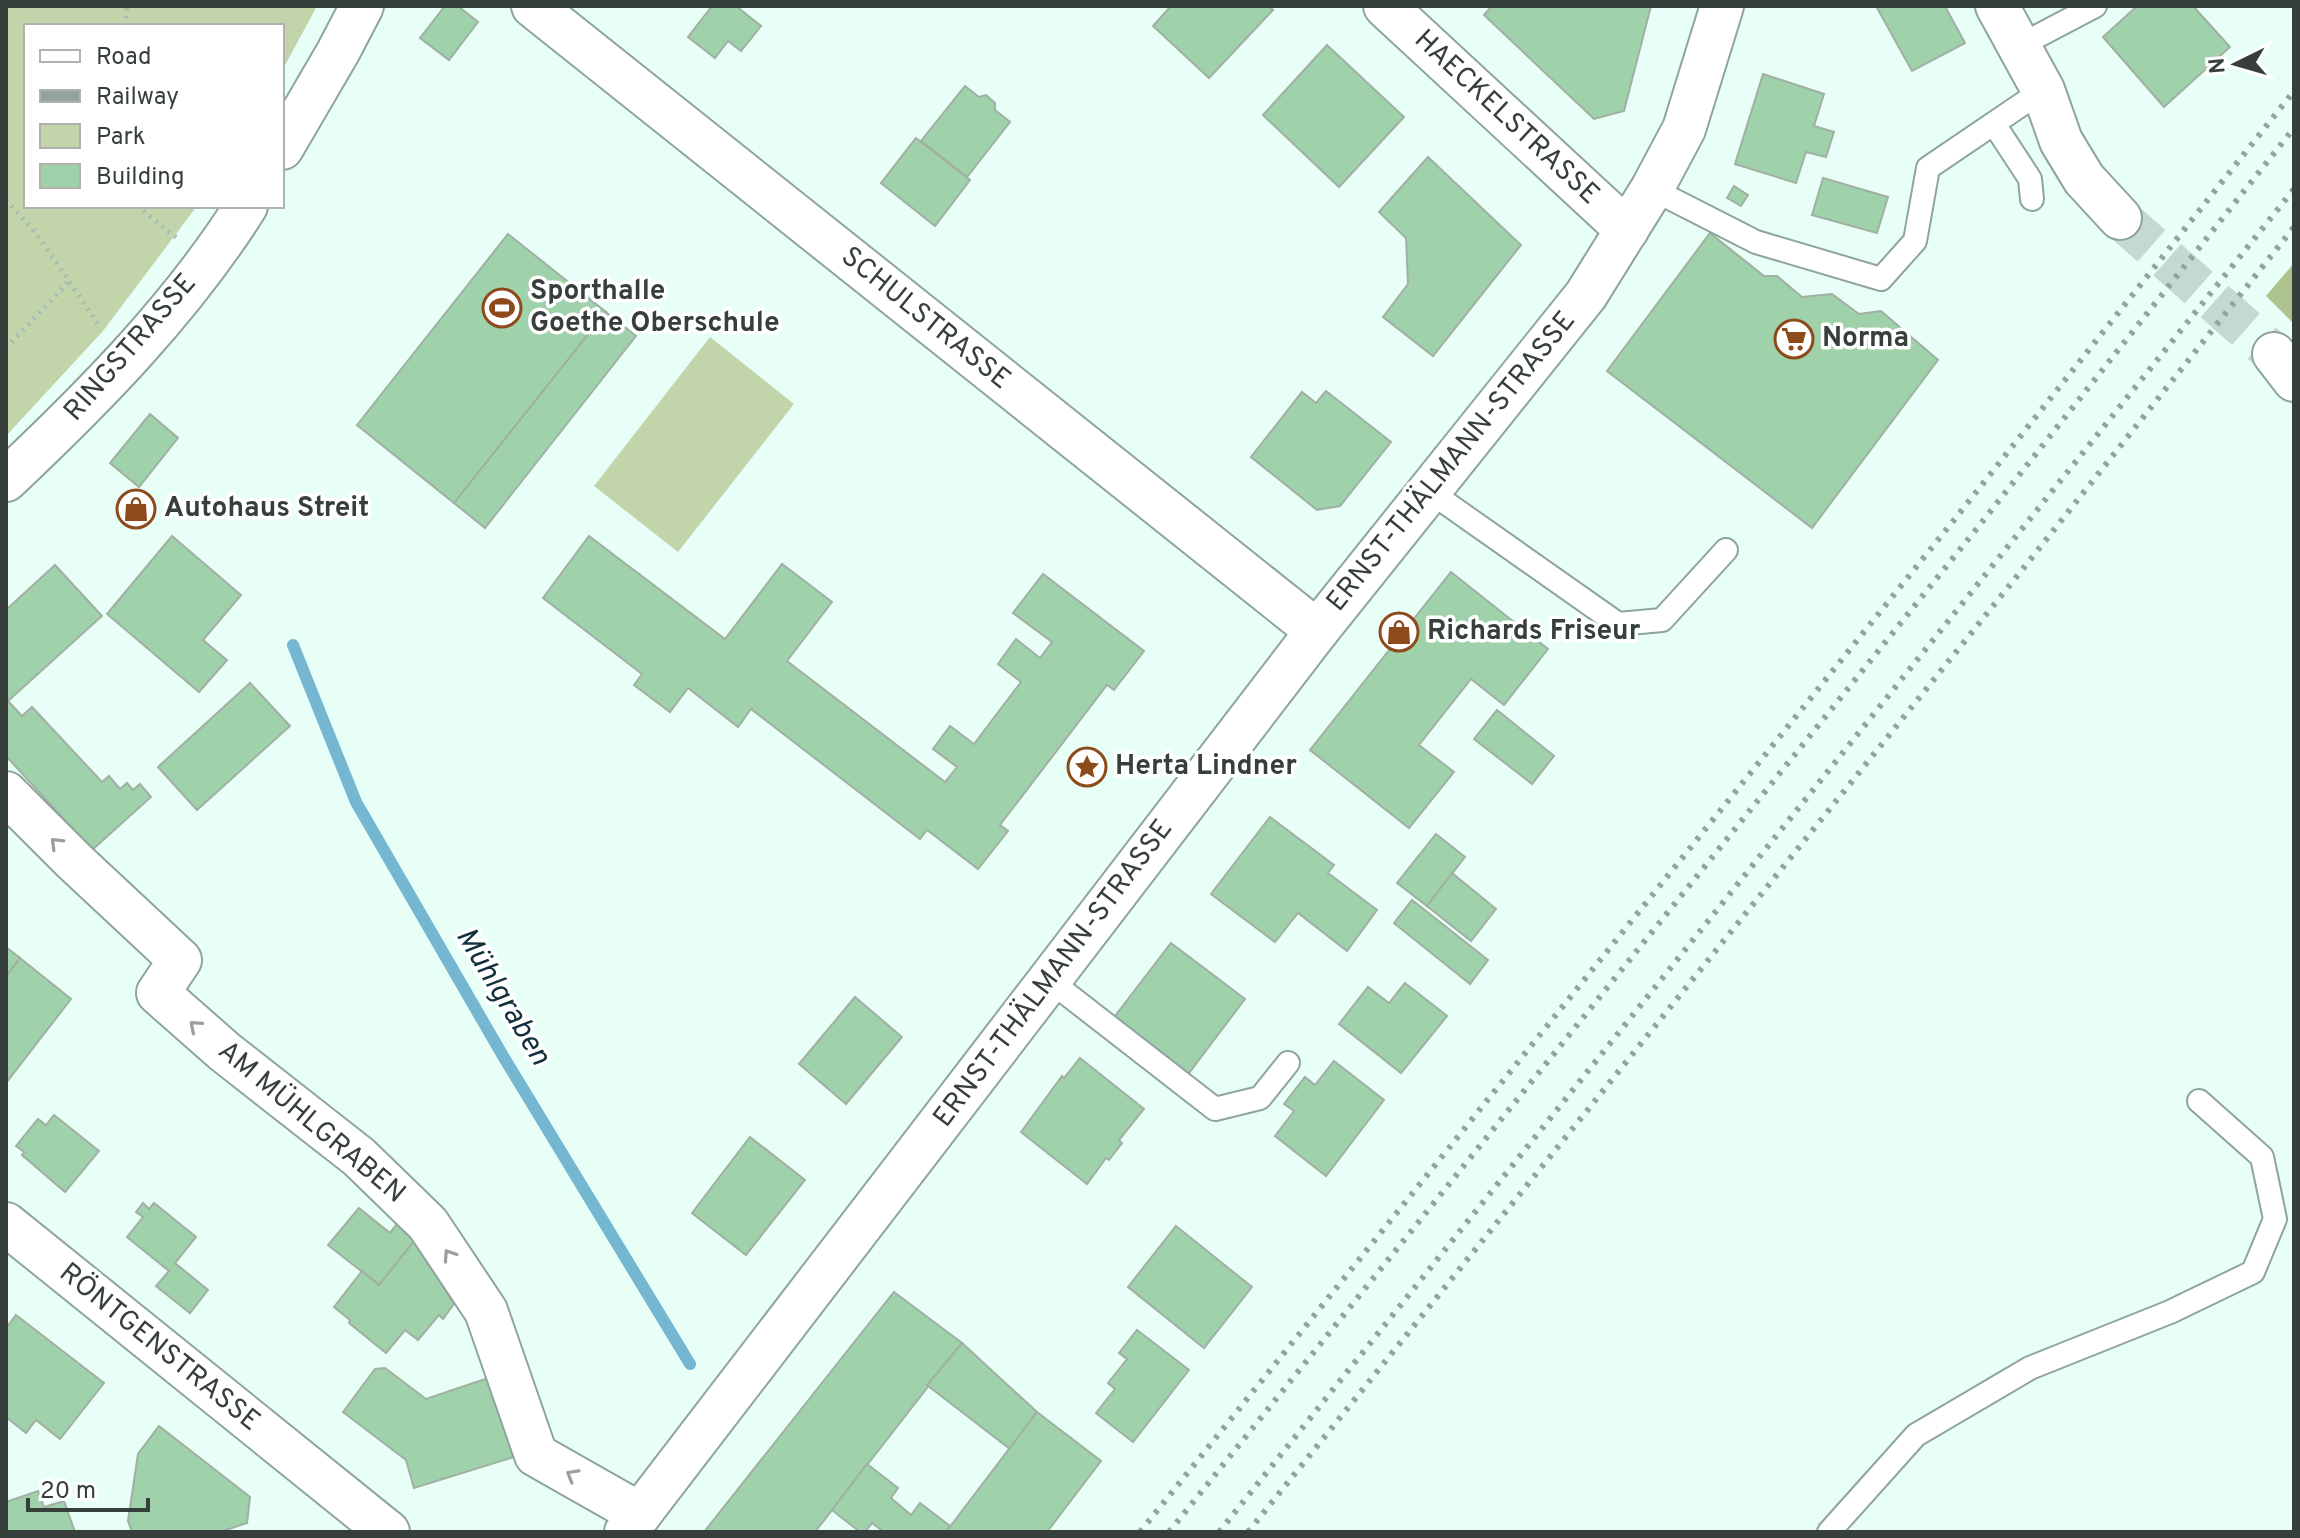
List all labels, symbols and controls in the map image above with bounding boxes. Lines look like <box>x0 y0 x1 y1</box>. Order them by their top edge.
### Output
street label: HAECKELSTRASSE <box>1406 23 1606 213</box>
legend <box>24 24 284 208</box>
north arrow <box>2196 24 2276 104</box>
text: Road <box>96 43 152 73</box>
text: N <box>2204 56 2233 75</box>
text: Railway <box>96 83 179 113</box>
text: Park <box>96 123 146 153</box>
text: Building <box>96 163 185 193</box>
street label: SCHULSTRASSE <box>833 240 1017 398</box>
street label: RINGSTRASSE <box>57 267 205 429</box>
place label: Sporthalle Goethe Oberschule <box>530 274 780 342</box>
sports icon: Sporthalle Goethe Oberschule <box>481 287 523 329</box>
street label: ERNST-THÄLMANN-STRASSE <box>1319 304 1584 620</box>
supermarket icon: Norma <box>1773 318 1815 360</box>
place label: Norma <box>1822 321 1909 357</box>
shop icon: Autohaus Streit <box>115 488 157 530</box>
place label: Autohaus Streit <box>164 491 369 527</box>
shop icon: Richards Friseur <box>1378 611 1420 653</box>
place label: Richards Friseur <box>1427 614 1641 650</box>
place icon: Herta Lindner <box>1066 746 1108 788</box>
place label: Herta Lindner <box>1115 749 1297 785</box>
street label: ERNST-THÄLMANN-STRASSE <box>926 812 1182 1135</box>
one-way arrow <box>51 838 65 852</box>
water label: Mühlgraben <box>446 921 558 1073</box>
one-way arrow <box>190 1021 204 1035</box>
street label: AM MÜHLGRABEN <box>210 1032 414 1212</box>
one-way arrow <box>444 1250 459 1264</box>
street label: RÖNTGENSTRASSE <box>51 1254 268 1440</box>
scale bar <box>28 1462 148 1512</box>
one-way arrow <box>566 1469 581 1485</box>
text: 20 m <box>40 1477 96 1507</box>

